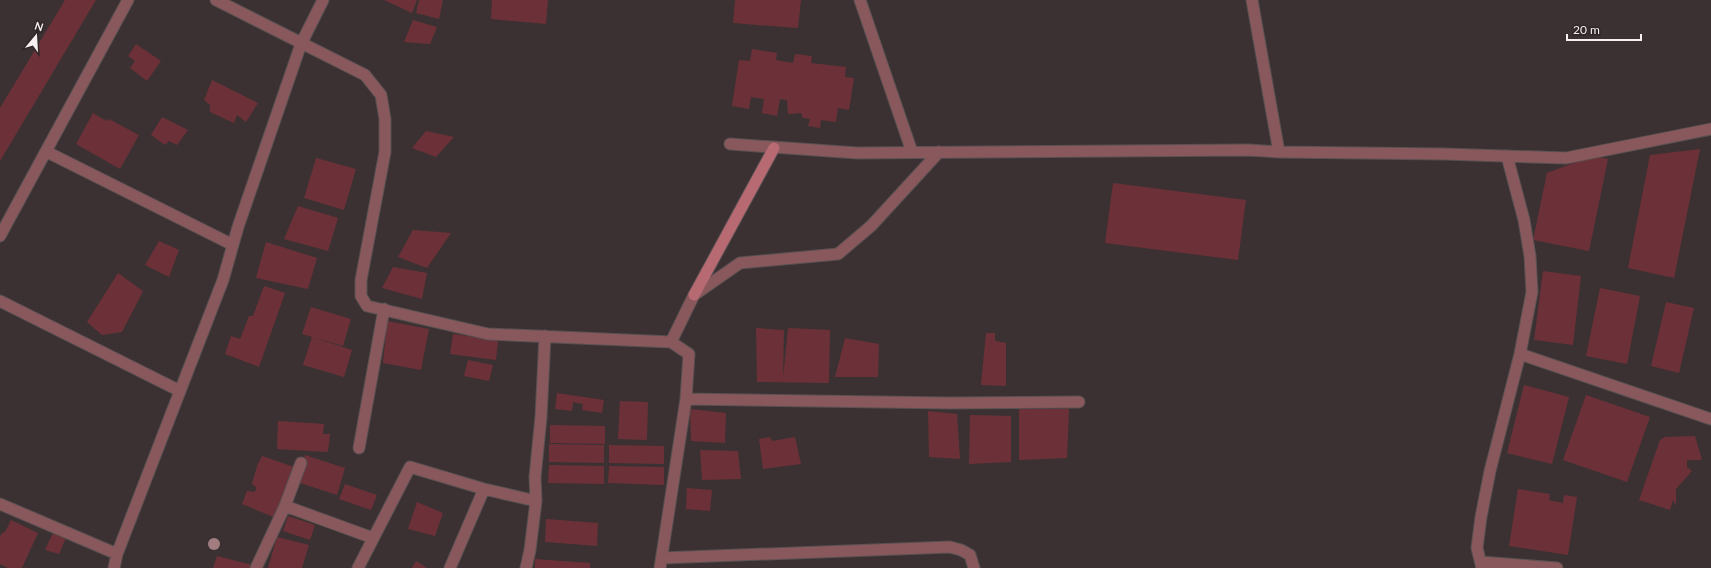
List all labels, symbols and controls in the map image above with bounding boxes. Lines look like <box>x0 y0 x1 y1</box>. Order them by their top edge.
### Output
north arrow <box>16 16 56 56</box>
scale bar <box>1567 16 1641 42</box>
text: N <box>33 19 45 34</box>
text: 20 m <box>1573 22 1600 37</box>

